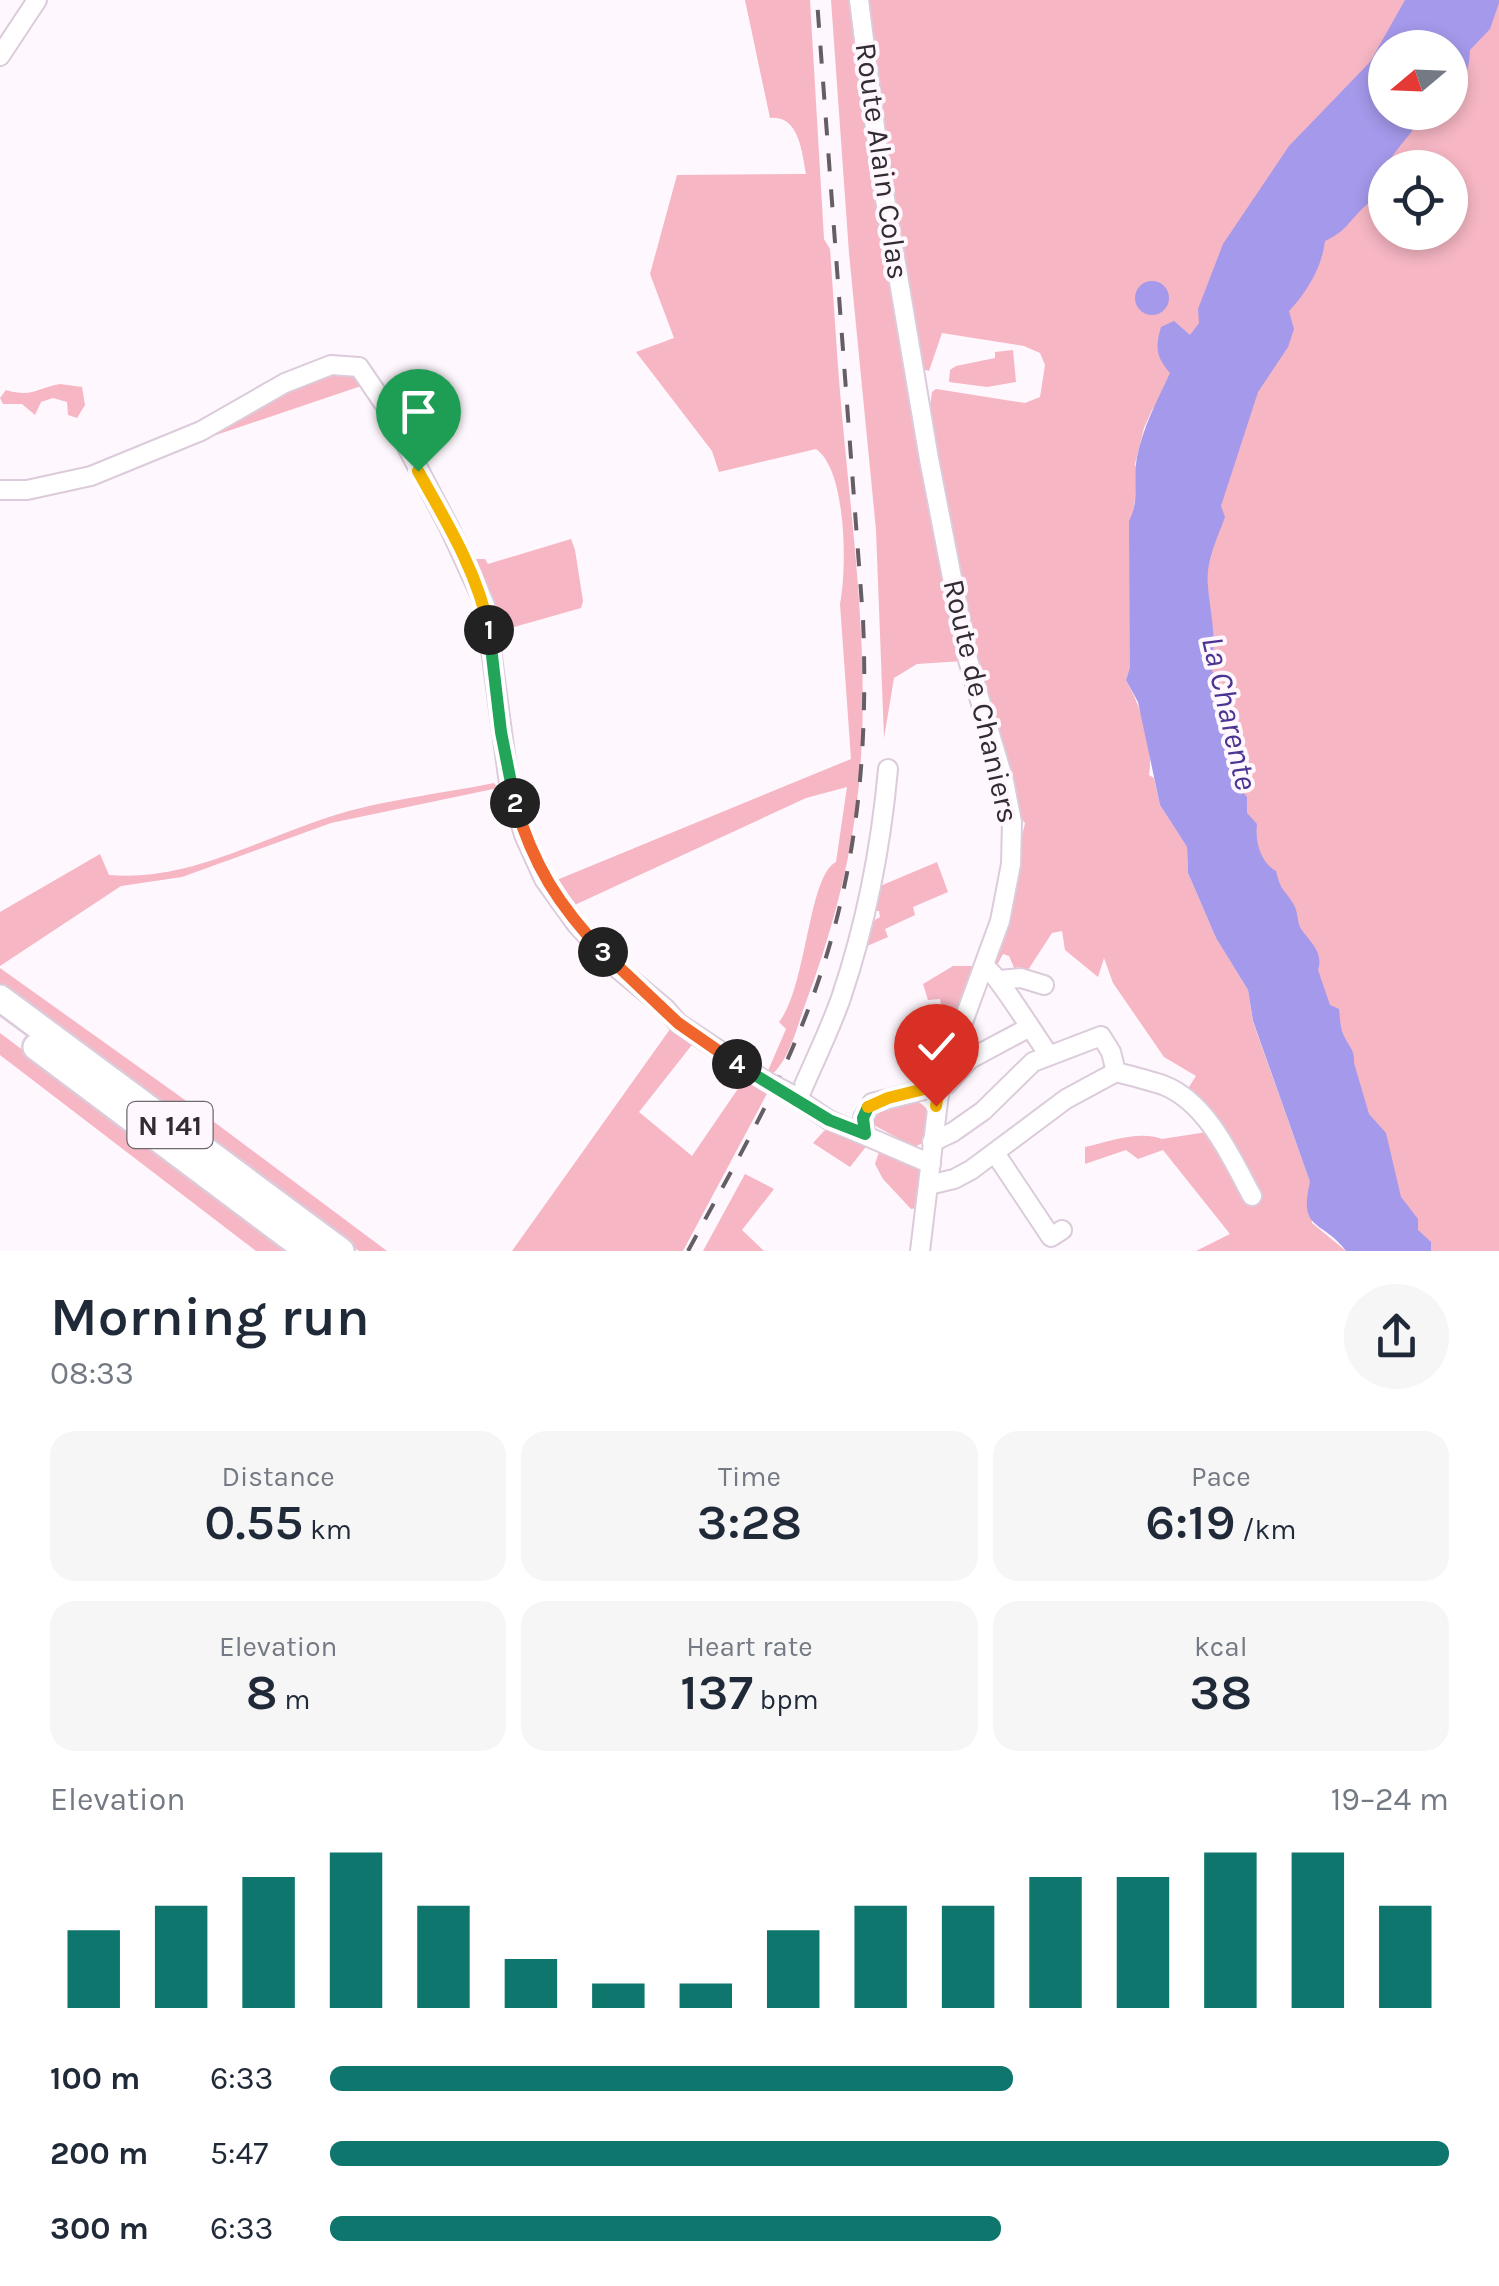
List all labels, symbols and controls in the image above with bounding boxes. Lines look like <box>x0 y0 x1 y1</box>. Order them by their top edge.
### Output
north arrow <box>1368 30 1468 130</box>
map controls <box>1368 30 1468 250</box>
street label: Route Alain Colas <box>848 40 916 282</box>
button: locate <box>1368 150 1468 250</box>
pin <box>376 369 461 472</box>
icon: arrive <box>391 384 446 439</box>
street label: Route de Chaniers <box>935 576 1027 826</box>
pin: 1 <box>464 605 514 655</box>
text: 1 <box>484 613 494 646</box>
water label: La Charente <box>1194 633 1265 794</box>
pin: 2 <box>490 778 540 828</box>
text: 2 <box>507 786 523 819</box>
pin: 3 <box>578 927 628 977</box>
text: 3 <box>594 935 612 968</box>
pin <box>894 1004 979 1107</box>
icon: check <box>909 1019 964 1074</box>
pin: 4 <box>712 1039 762 1089</box>
text: 4 <box>729 1047 745 1080</box>
road number: N 141 <box>128 1102 212 1148</box>
button: share <box>1344 1284 1449 1389</box>
text: Morning run <box>50 1285 370 1349</box>
text: 08:33 <box>50 1355 134 1392</box>
text: Distance <box>222 1460 335 1493</box>
text: Time <box>718 1460 781 1493</box>
text: Pace <box>1191 1460 1251 1493</box>
text: 0.55 <box>204 1493 303 1552</box>
text: 3:28 <box>697 1493 802 1552</box>
text: 6:19 <box>1145 1493 1236 1552</box>
text: km <box>303 1513 352 1546</box>
text: /km <box>1236 1513 1296 1546</box>
text: Elevation <box>219 1630 337 1663</box>
text: Heart rate <box>686 1630 813 1663</box>
text: kcal <box>1194 1630 1248 1663</box>
text: 8 <box>246 1663 278 1722</box>
text: 137 <box>680 1663 753 1722</box>
text: 38 <box>1190 1663 1252 1722</box>
text: m <box>278 1683 311 1716</box>
text: bpm <box>753 1683 819 1716</box>
text: Elevation <box>50 1781 185 1818</box>
text: 19–24 m <box>1331 1781 1449 1818</box>
text: 100 m <box>50 2060 140 2097</box>
text: 6:33 <box>210 2060 274 2097</box>
text: 200 m <box>50 2135 148 2172</box>
text: 5:47 <box>210 2135 268 2172</box>
text: 300 m <box>50 2210 149 2247</box>
text: 6:33 <box>210 2210 274 2247</box>

